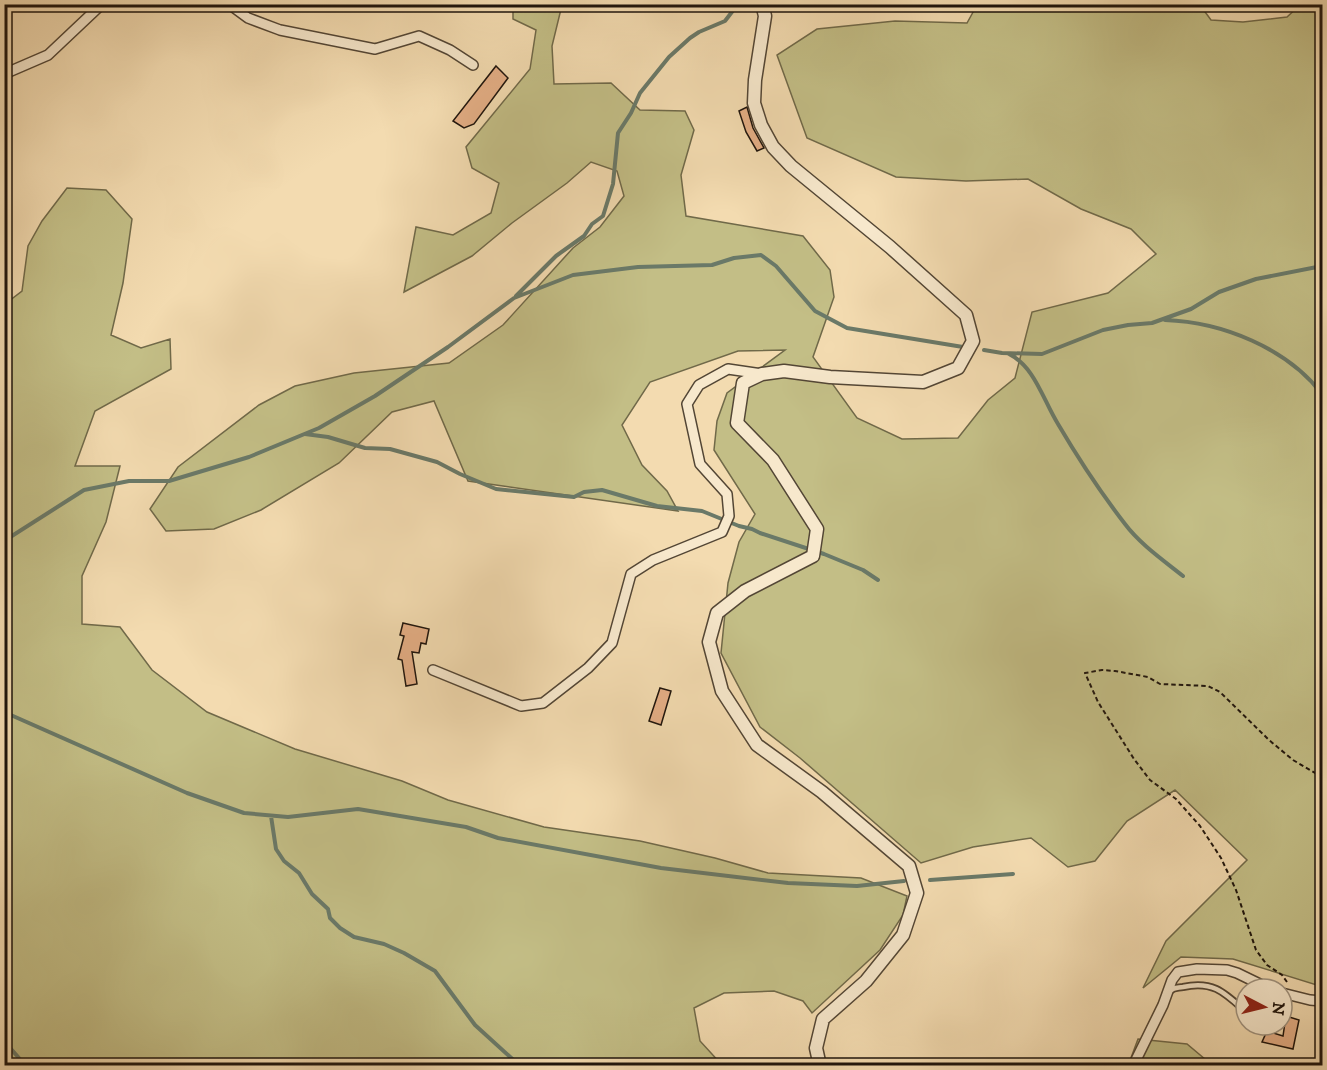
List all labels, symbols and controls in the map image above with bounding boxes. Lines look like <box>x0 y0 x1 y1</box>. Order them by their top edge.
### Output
north arrow <box>1234 977 1294 1037</box>
text: N <box>1267 1001 1289 1016</box>

